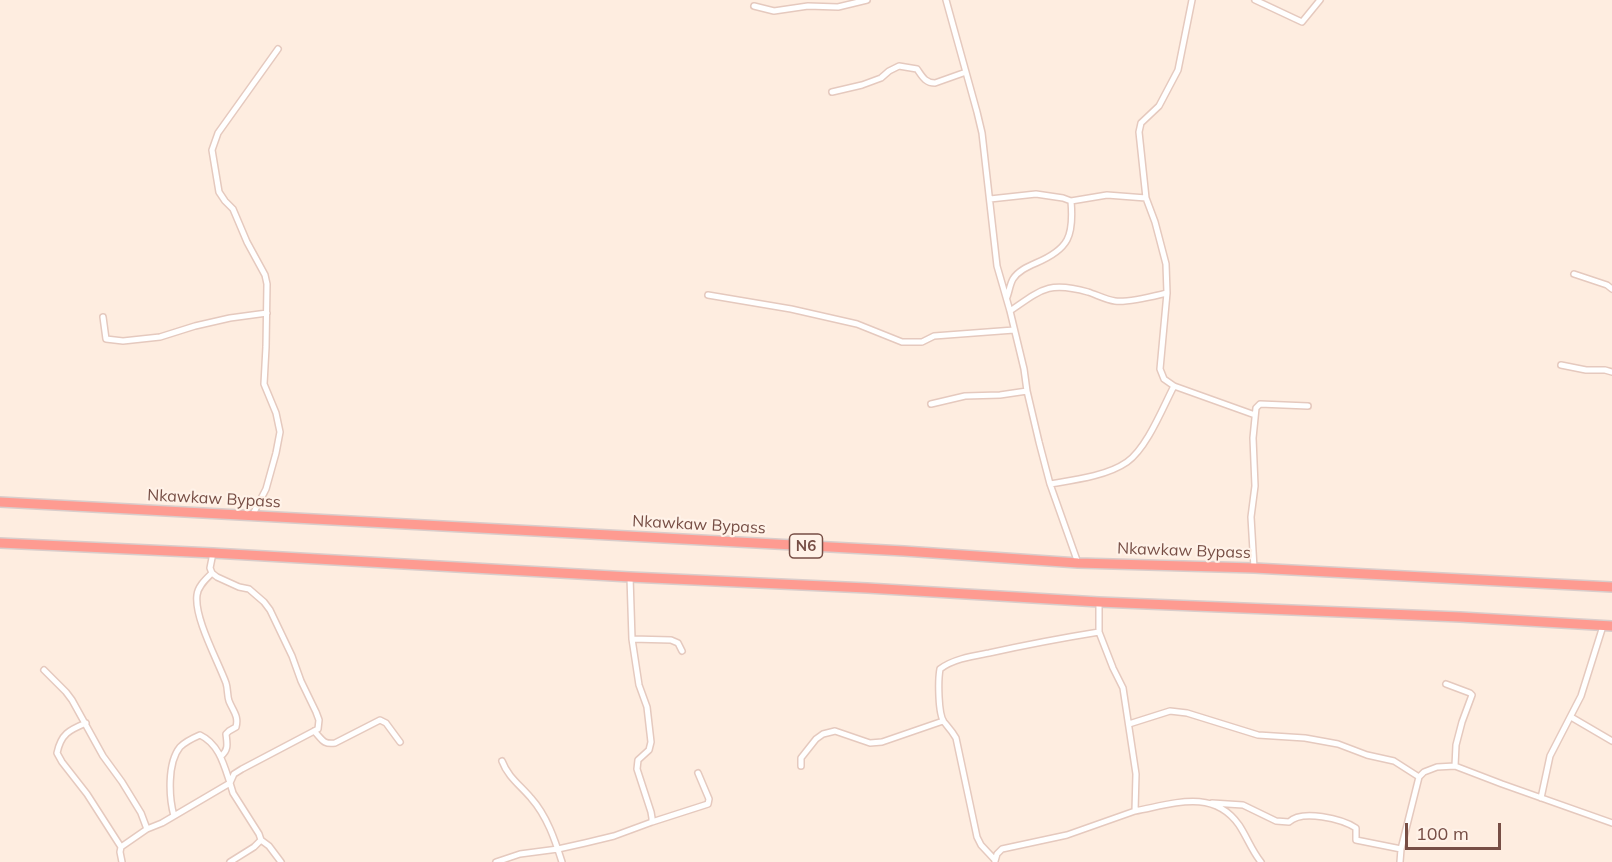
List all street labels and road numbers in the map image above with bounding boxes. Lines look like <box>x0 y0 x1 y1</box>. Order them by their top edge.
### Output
street label: Nkawkaw Bypass <box>147 486 281 512</box>
street label: Nkawkaw Bypass <box>632 512 766 538</box>
road number: N6 <box>790 534 822 558</box>
street label: Nkawkaw Bypass <box>1117 539 1251 563</box>

